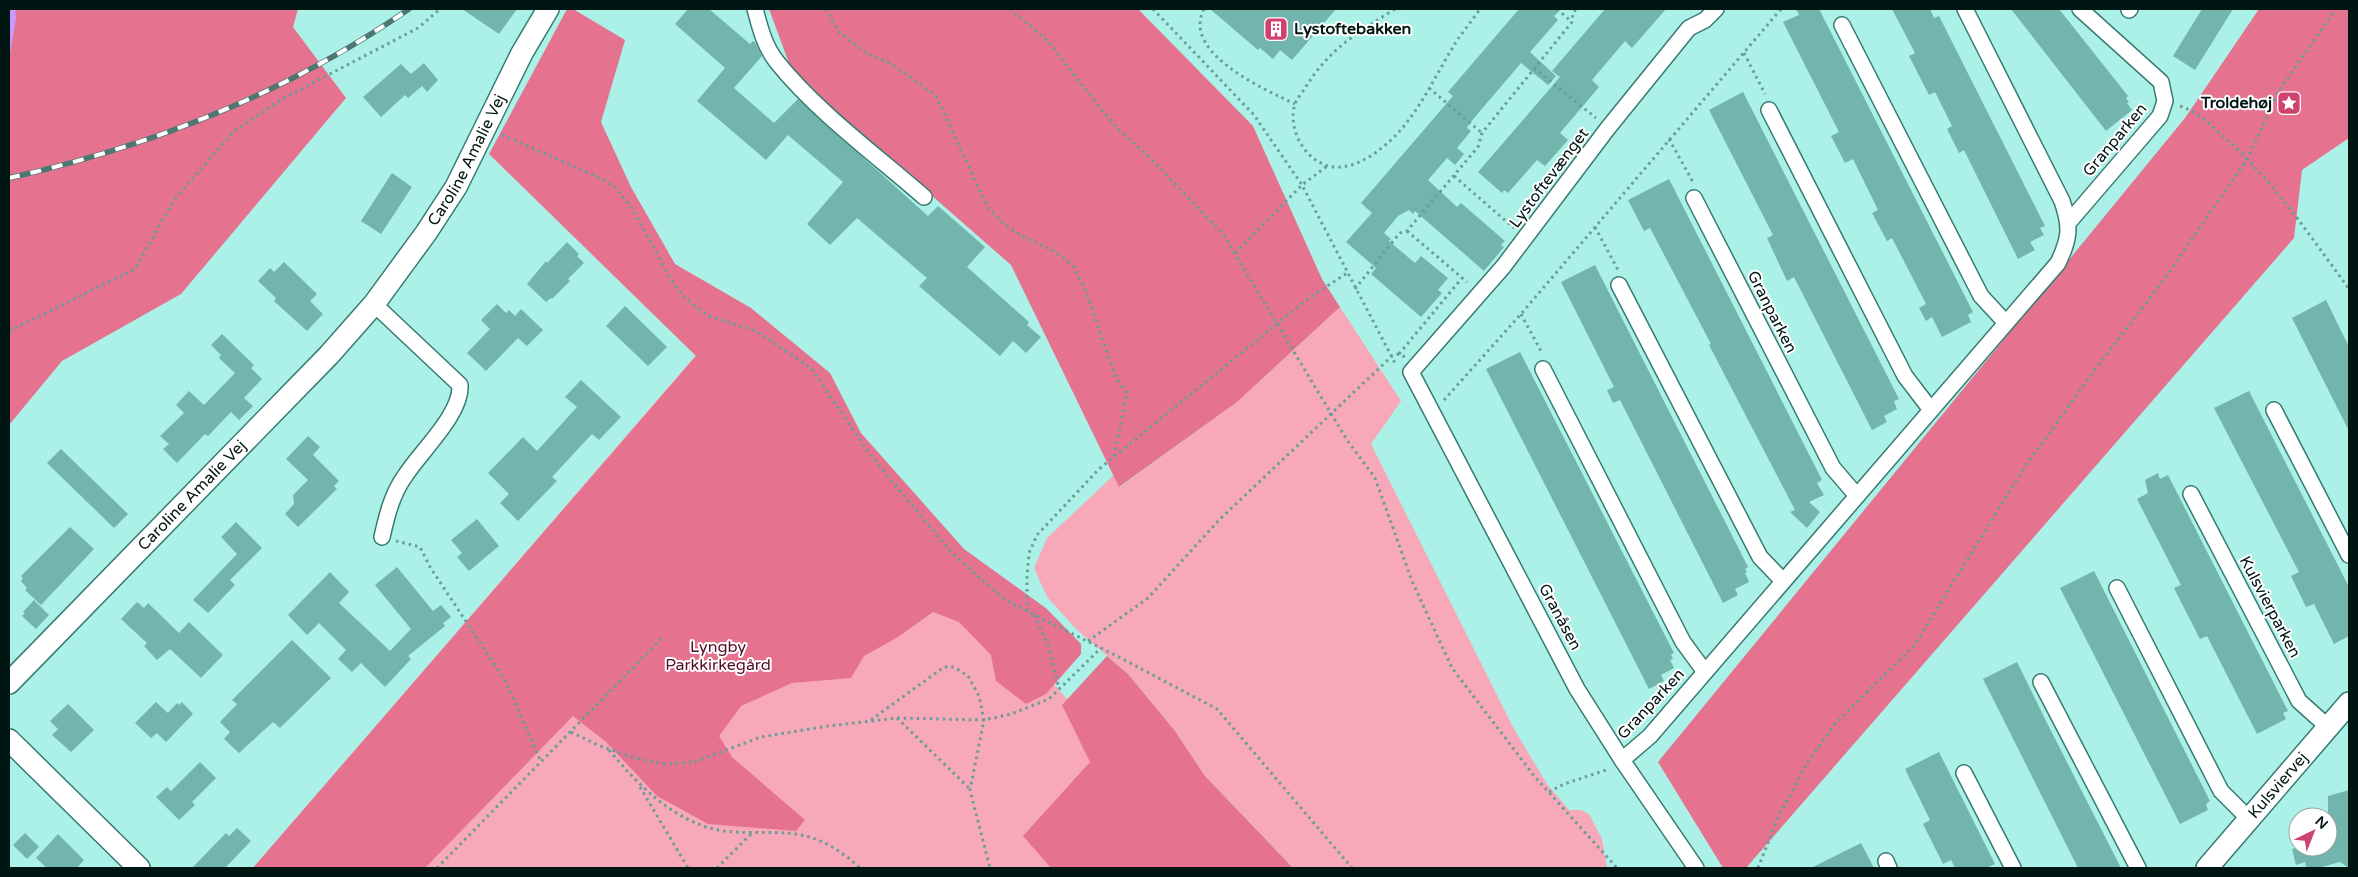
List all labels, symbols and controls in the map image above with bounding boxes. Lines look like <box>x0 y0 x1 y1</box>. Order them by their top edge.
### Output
building icon: Lystoftebakken <box>1263 16 1289 42</box>
place label: Lystoftebakken <box>1294 19 1411 39</box>
place icon: Troldehøj <box>2276 90 2302 116</box>
street label: Caroline Amalie Vej <box>423 91 510 230</box>
place label: Troldehøj <box>2200 93 2272 113</box>
street label: Granparken <box>2079 99 2151 181</box>
street label: Lystoftevænget <box>1505 124 1593 232</box>
street label: Granparken <box>1743 268 1801 356</box>
street label: Caroline Amalie Vej <box>134 436 250 555</box>
street label: Kulsvierparken <box>2235 553 2305 661</box>
street label: Granåsen <box>1534 580 1586 654</box>
park label: Lyngby Parkkirkegård <box>665 637 771 675</box>
street label: Granparken <box>1613 664 1689 744</box>
street label: Kulsviervej <box>2244 748 2312 823</box>
north arrow <box>2288 807 2338 857</box>
text: N <box>2312 813 2331 833</box>

